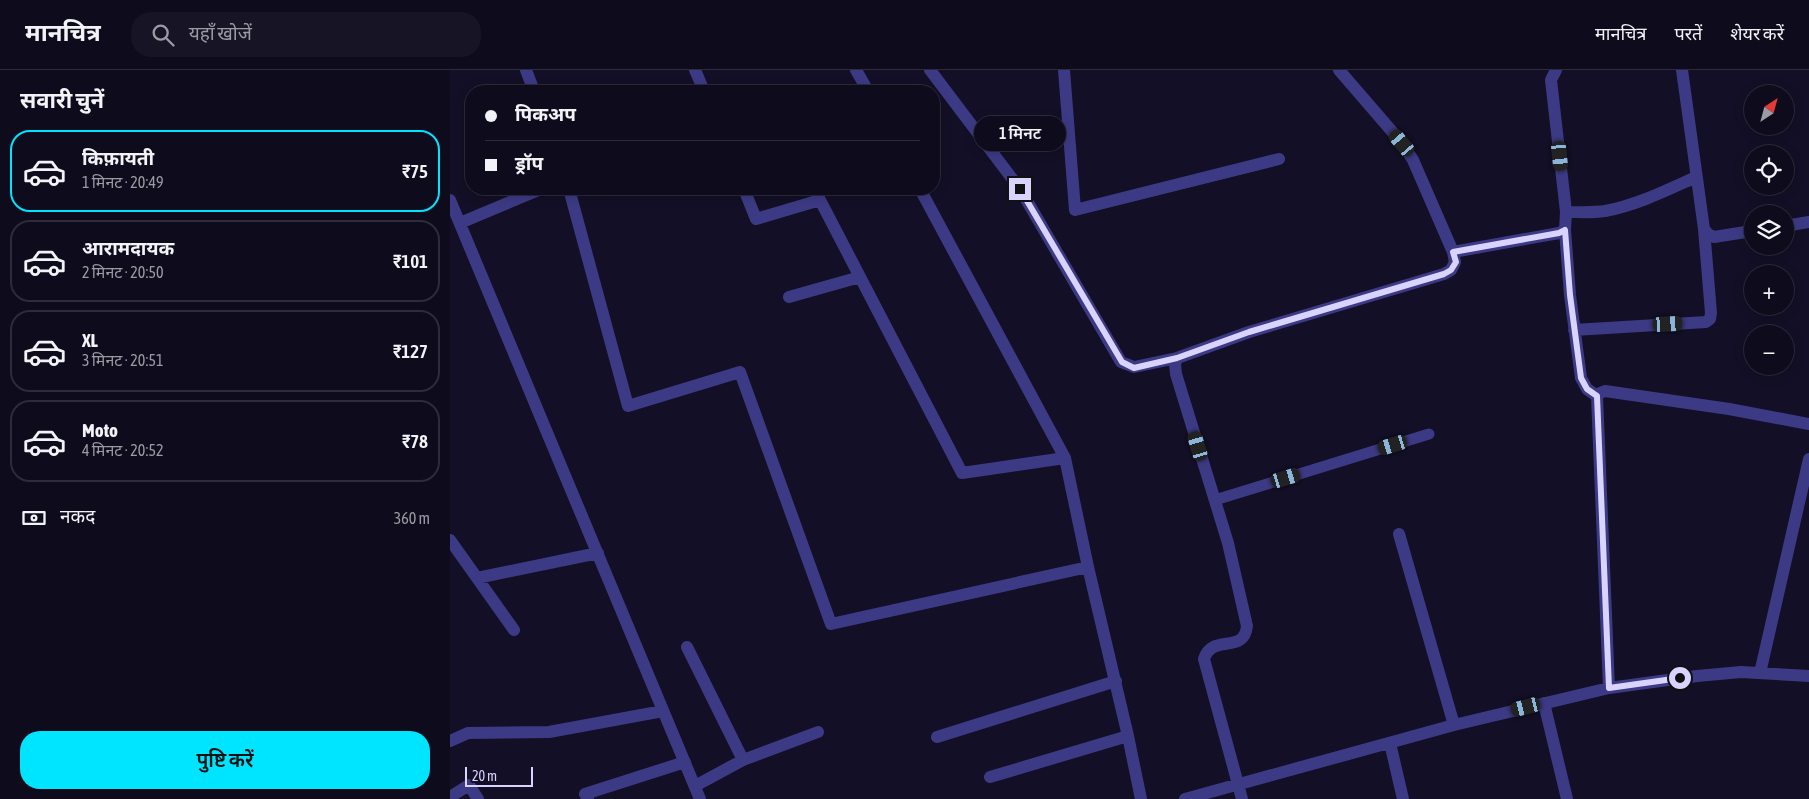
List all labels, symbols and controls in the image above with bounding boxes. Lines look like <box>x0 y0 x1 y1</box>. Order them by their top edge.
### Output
search box <box>131 12 481 57</box>
text: मानचित्र <box>25 19 101 46</box>
icon: search <box>149 21 177 49</box>
text: यहाँ खोजें <box>189 22 252 44</box>
text: मानचित्र <box>1595 23 1646 44</box>
text: परतें <box>1674 23 1702 44</box>
text: शेयर करें <box>1730 23 1784 44</box>
north arrow <box>1744 85 1794 135</box>
map controls <box>1744 85 1794 375</box>
text: सवारी चुनें <box>20 87 104 113</box>
text: पिकअप <box>515 103 576 125</box>
callout: 1 मिनट <box>974 116 1066 152</box>
text: 1 मिनट <box>999 124 1041 142</box>
car <box>1386 127 1417 159</box>
car <box>1550 140 1569 172</box>
button: locate <box>1744 145 1794 195</box>
text: किफ़ायती <box>82 147 154 169</box>
icon: car <box>22 149 67 194</box>
text: ड्रॉप <box>515 152 543 174</box>
text: ₹75 <box>402 160 428 182</box>
text: 1 मिनट · 20:49 <box>82 173 163 191</box>
route end <box>1009 178 1031 200</box>
button: layers <box>1744 205 1794 255</box>
text: आरामदायक <box>82 237 174 259</box>
icon: car <box>22 239 67 284</box>
text: ₹101 <box>393 250 428 272</box>
text: 2 मिनट · 20:50 <box>82 263 163 281</box>
button: + <box>1744 265 1794 315</box>
car <box>1652 316 1683 332</box>
button: − <box>1744 325 1794 375</box>
icon: car <box>22 329 67 374</box>
text: XL <box>82 329 98 351</box>
text: ₹127 <box>393 340 428 362</box>
text: 3 मिनट · 20:51 <box>82 351 163 369</box>
icon: car <box>22 419 67 464</box>
text: Moto <box>82 419 118 441</box>
car <box>1186 429 1209 463</box>
text: ₹78 <box>402 430 428 452</box>
car <box>1376 433 1409 457</box>
text: 4 मिनट · 20:52 <box>82 441 163 459</box>
car <box>1269 466 1302 490</box>
icon: cash <box>20 504 48 532</box>
text: नकद <box>60 505 95 527</box>
text: 360 m <box>394 509 430 527</box>
route start <box>1669 667 1691 689</box>
car <box>1509 696 1542 718</box>
button: पुष्टि करें <box>20 731 430 789</box>
scale bar <box>465 764 532 787</box>
text: 20 m <box>472 768 497 784</box>

